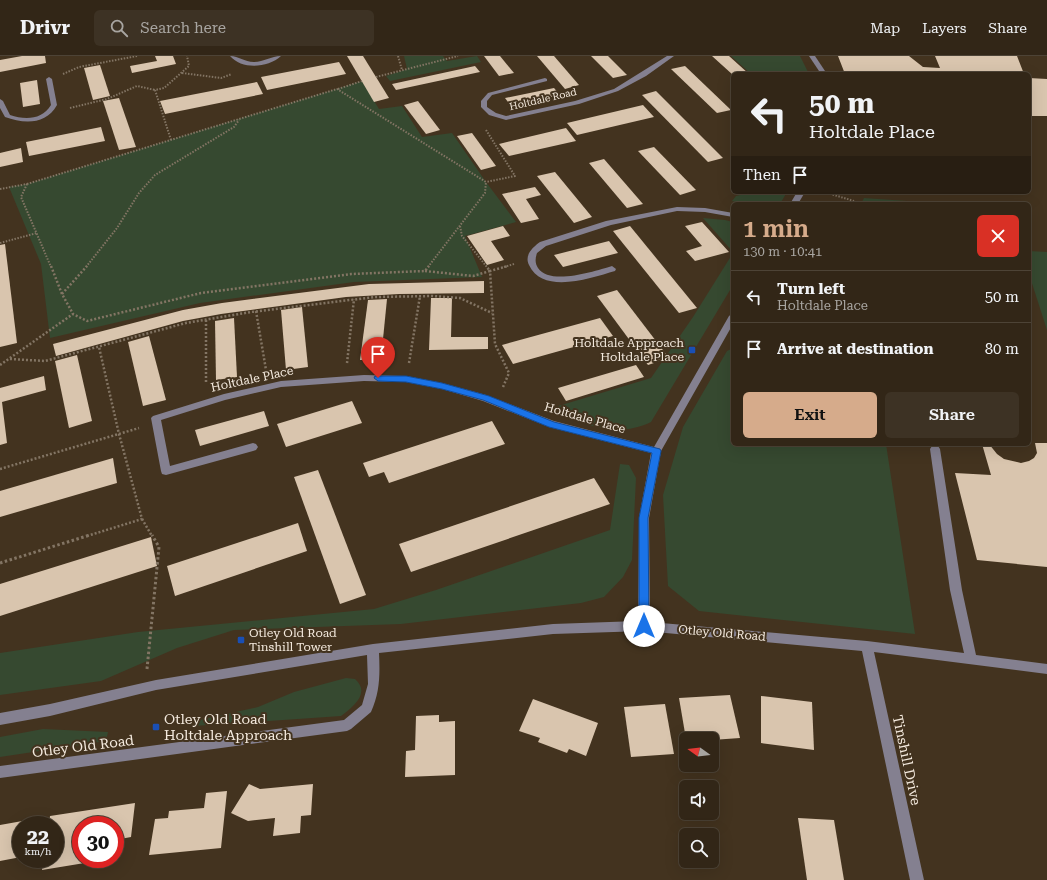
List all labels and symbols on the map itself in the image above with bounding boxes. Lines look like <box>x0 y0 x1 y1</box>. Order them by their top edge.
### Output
street label: Holtdale Road <box>508 86 578 112</box>
place label: Holtdale Approach Holtdale Place <box>574 336 684 364</box>
pin <box>361 337 395 378</box>
marker: Holtdale Approach Holtdale Place <box>687 345 697 355</box>
street label: Holtdale Place <box>210 363 295 395</box>
street label: Holtdale Place <box>543 400 628 436</box>
position arrow <box>623 605 665 647</box>
street label: Otley Old Road <box>678 622 767 644</box>
place label: Otley Old Road Tinshill Tower <box>249 626 337 654</box>
marker: Otley Old Road Tinshill Tower <box>236 635 246 645</box>
place label: Otley Old Road Holtdale Approach <box>164 711 292 743</box>
street label: Tinshill Drive <box>890 713 924 807</box>
marker: Otley Old Road Holtdale Approach <box>151 722 161 732</box>
street label: Otley Old Road <box>31 732 135 760</box>
north arrow <box>679 732 719 772</box>
speed limit sign: 30 <box>72 816 124 868</box>

